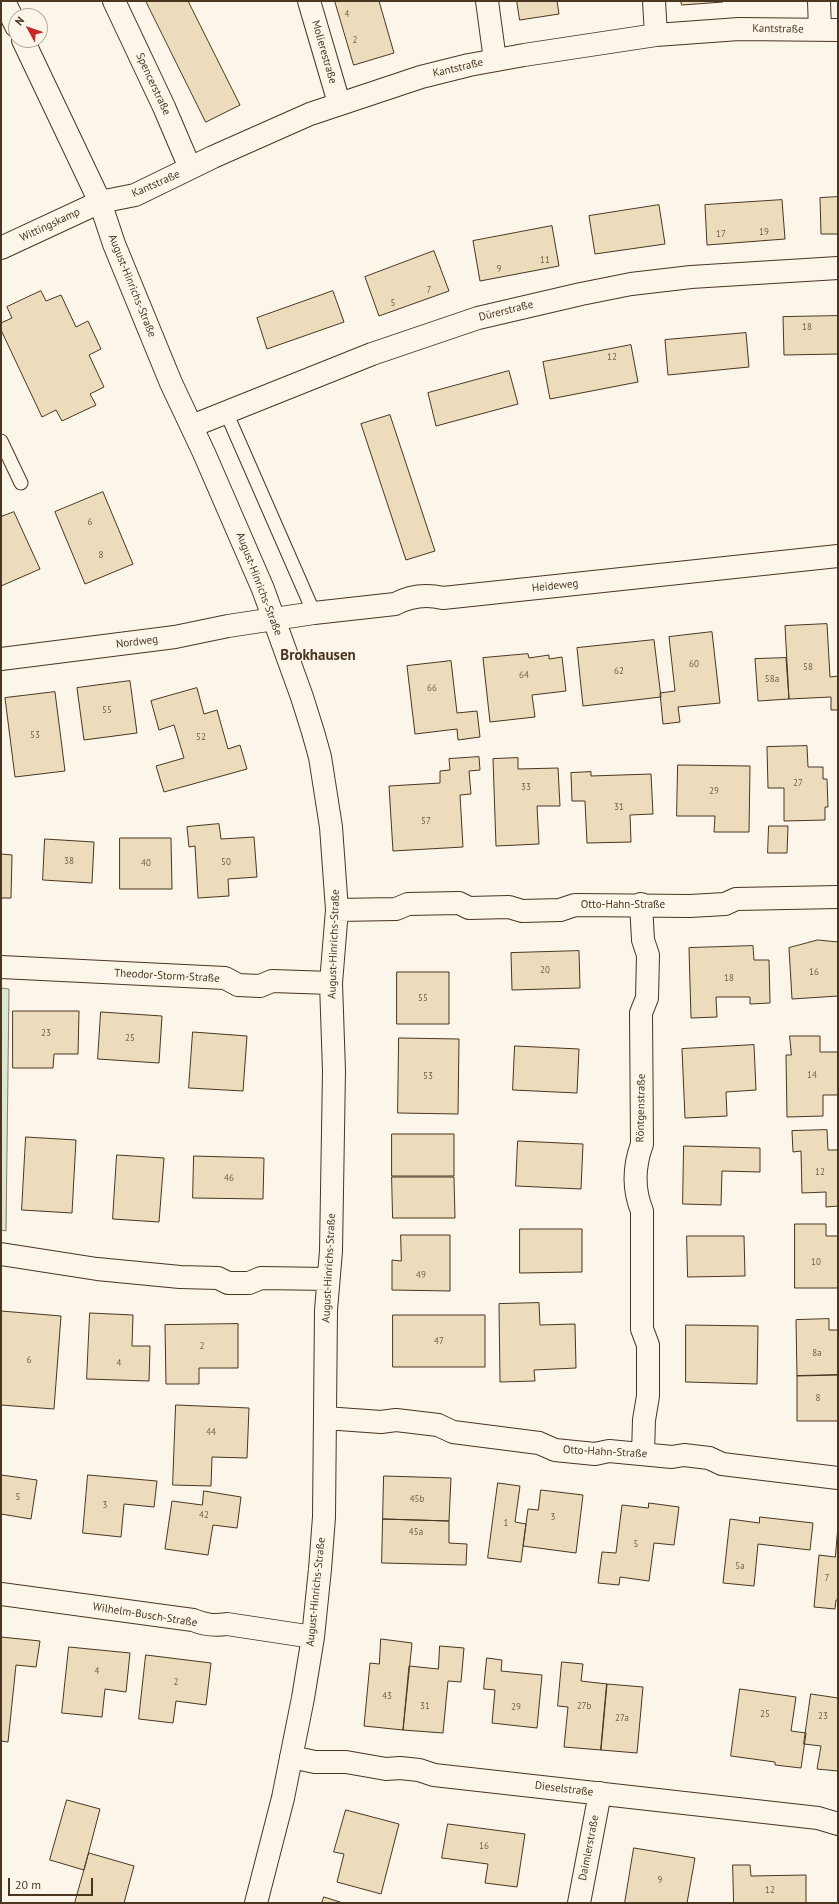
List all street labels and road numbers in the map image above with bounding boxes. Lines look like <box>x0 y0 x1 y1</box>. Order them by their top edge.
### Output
street label: Molierestraße <box>309 19 339 85</box>
street label: Kantstraße <box>752 22 804 36</box>
street label: Spencerstraße <box>133 51 173 117</box>
street label: Kantstraße <box>432 56 484 80</box>
street label: Kantstraße <box>130 168 182 200</box>
street label: Wittingskamp <box>18 205 82 245</box>
street label: August-Hinrichs-Straße <box>105 233 159 339</box>
street label: Dürerstraße <box>477 298 535 324</box>
street label: August-Hinrichs-Straße <box>233 530 285 638</box>
street label: Heideweg <box>531 577 579 595</box>
street label: Nordweg <box>115 633 159 651</box>
street label: August-Hinrichs-Straße <box>325 889 343 999</box>
street label: Otto-Hahn-Straße <box>581 898 665 912</box>
street label: Theodor-Storm-Straße <box>114 967 220 985</box>
street label: Röntgenstraße <box>634 1074 648 1142</box>
street label: August-Hinrichs-Straße <box>320 1213 338 1323</box>
street label: Otto-Hahn-Straße <box>562 1443 648 1461</box>
street label: August-Hinrichs-Straße <box>304 1537 328 1647</box>
street label: Wilhelm-Busch-Straße <box>92 1600 198 1630</box>
street label: Dieselstraße <box>534 1779 594 1799</box>
street label: Daimlerstraße <box>576 1814 602 1882</box>

